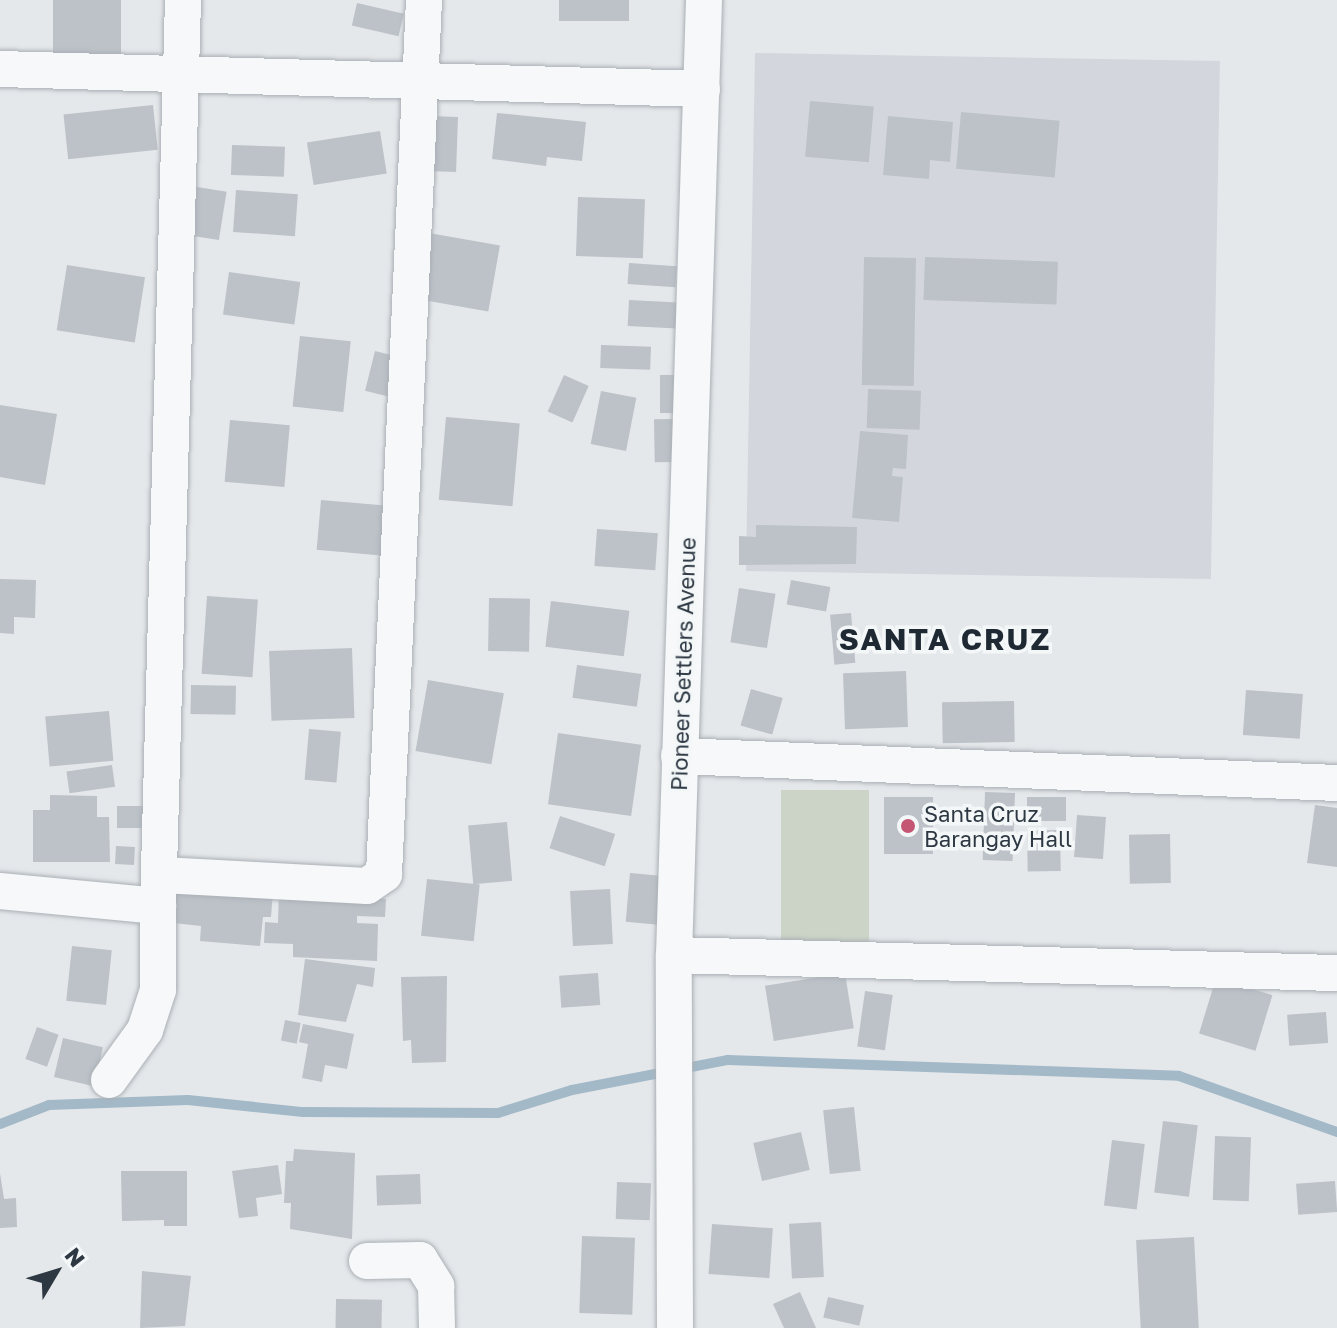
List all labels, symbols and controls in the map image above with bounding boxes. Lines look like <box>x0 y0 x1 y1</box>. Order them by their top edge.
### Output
street label: Pioneer Settlers Avenue <box>665 537 701 791</box>
district label: SANTA CRUZ <box>839 621 1051 657</box>
place label: Santa Cruz Barangay Hall <box>924 800 1072 852</box>
marker: Santa Cruz Barangay Hall <box>899 817 917 835</box>
north arrow <box>16 1232 96 1312</box>
text: N <box>60 1242 91 1272</box>

